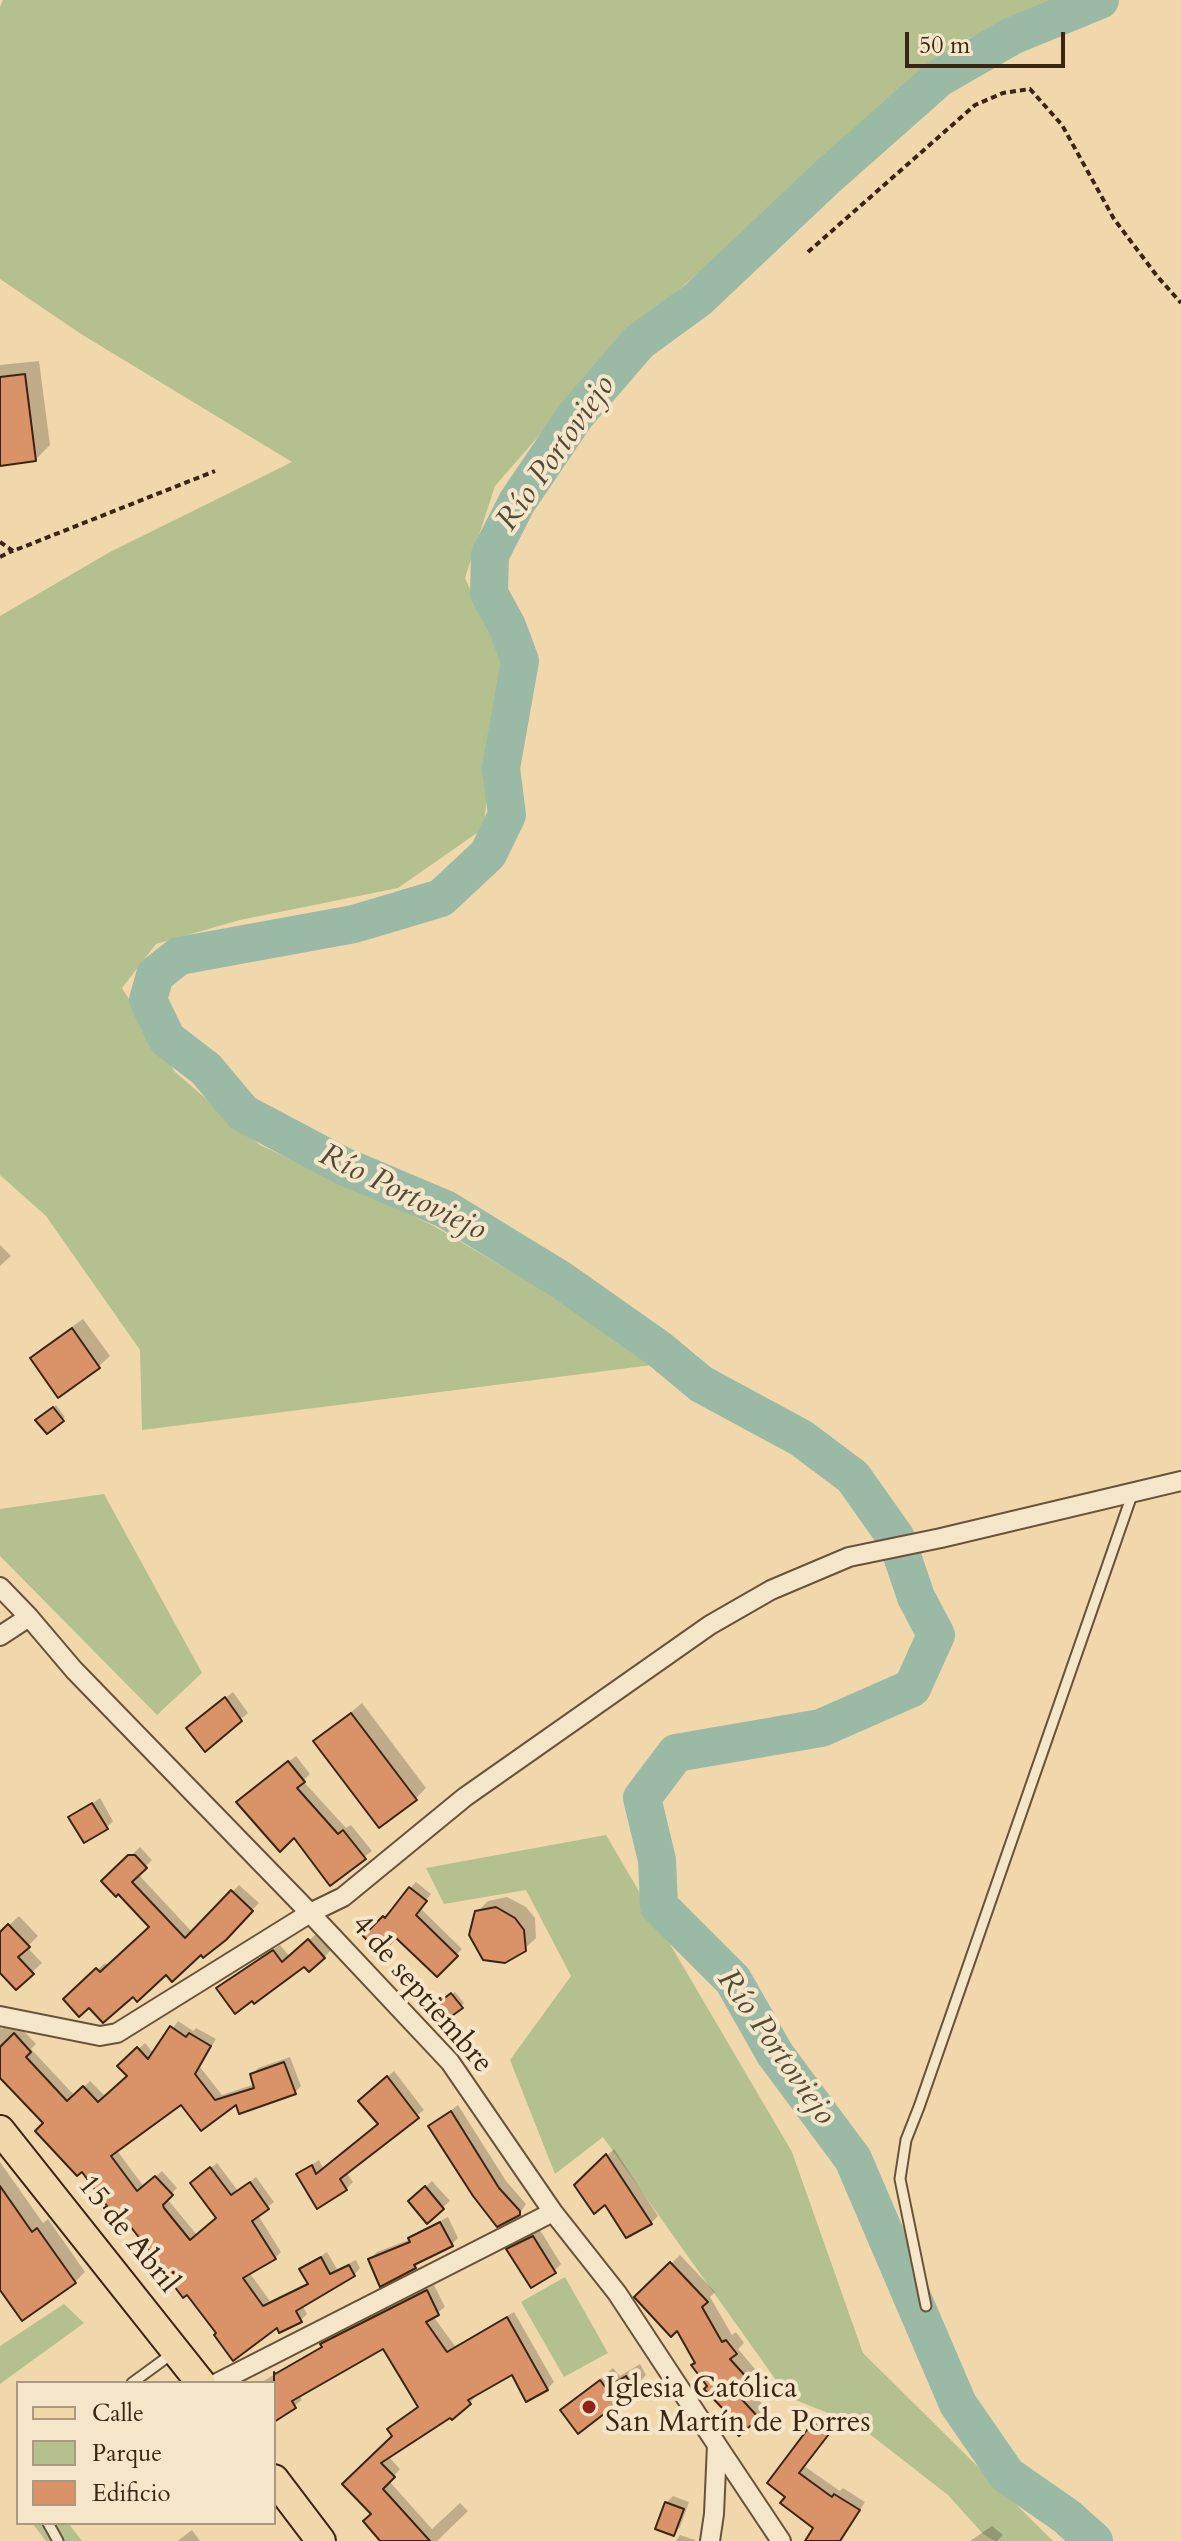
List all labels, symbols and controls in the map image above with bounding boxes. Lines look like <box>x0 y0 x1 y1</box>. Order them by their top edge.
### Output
scale bar <box>909 16 1069 66</box>
text: 50 m <box>919 29 970 62</box>
water label: Río Portoviejo <box>489 369 625 539</box>
water label: Río Portoviejo <box>312 1137 492 1251</box>
street label: 4 de septiembre <box>342 1908 500 2082</box>
water label: Río Portoviejo <box>707 1963 843 2133</box>
street label: 15 de Abril <box>69 2169 185 2301</box>
place label: Iglesia Católica San Martín de Porres <box>605 2372 870 2442</box>
legend <box>16 2381 276 2525</box>
text: Calle <box>92 2397 144 2430</box>
marker: Iglesia Católica San Martín de Porres <box>580 2398 598 2416</box>
text: Parque <box>92 2437 162 2470</box>
text: Edificio <box>92 2477 171 2510</box>

